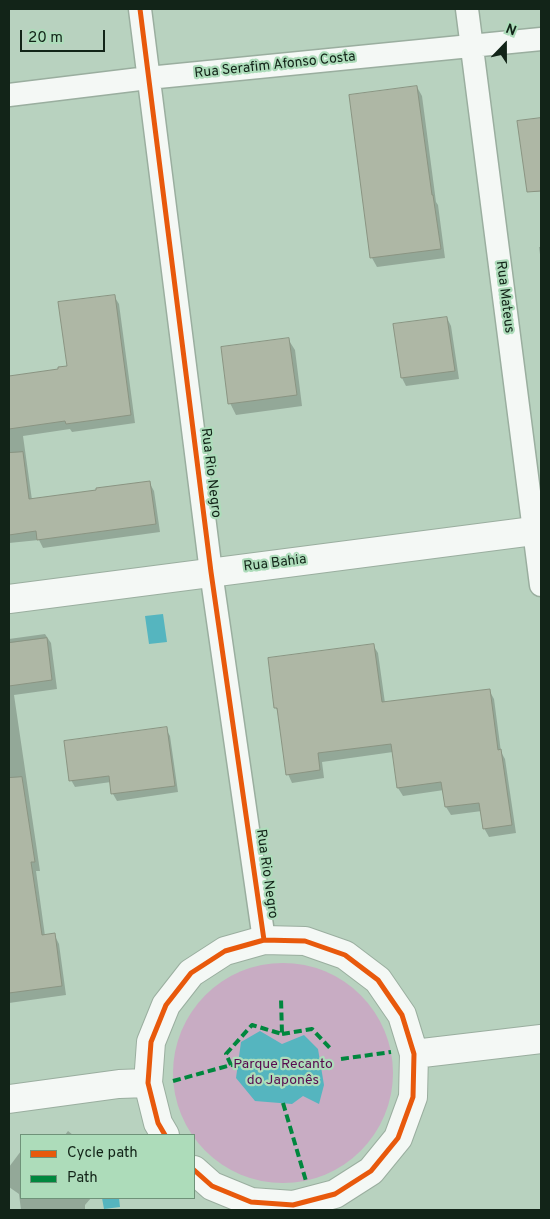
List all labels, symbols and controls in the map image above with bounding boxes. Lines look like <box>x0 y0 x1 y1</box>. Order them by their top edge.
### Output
scale bar <box>22 20 108 52</box>
north arrow <box>480 20 530 70</box>
text: N <box>503 21 519 40</box>
text: 20 m <box>28 29 63 48</box>
street label: Rua Serafim Afonso Costa <box>194 49 356 83</box>
street label: Rua Mateus <box>491 260 517 334</box>
street label: Rua Rio Negro <box>196 427 224 519</box>
street label: Rua Bahia <box>243 552 307 576</box>
street label: Rua Rio Negro <box>251 828 281 920</box>
park label: Parque Recanto do Japonês <box>233 1057 333 1090</box>
legend <box>20 1134 195 1199</box>
text: Cycle path <box>67 1144 138 1163</box>
text: Path <box>67 1169 98 1188</box>

